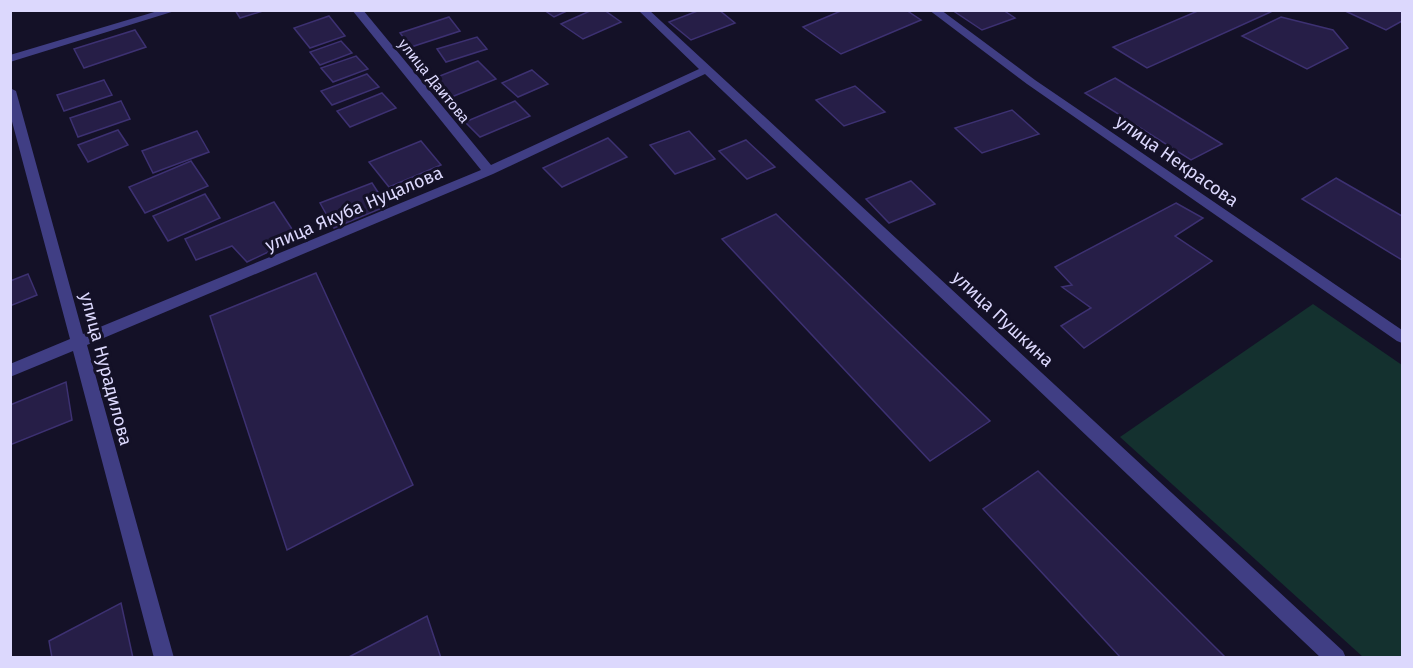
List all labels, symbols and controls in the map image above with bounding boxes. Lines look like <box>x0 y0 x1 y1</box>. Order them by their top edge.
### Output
street label: улица Даитова <box>394 35 474 127</box>
street label: улица Некрасова <box>1111 110 1243 212</box>
street label: улица Якуба Нуцалова <box>262 162 446 256</box>
street label: улица Пушкина <box>948 266 1058 372</box>
street label: улица Нурадилова <box>75 290 137 448</box>

